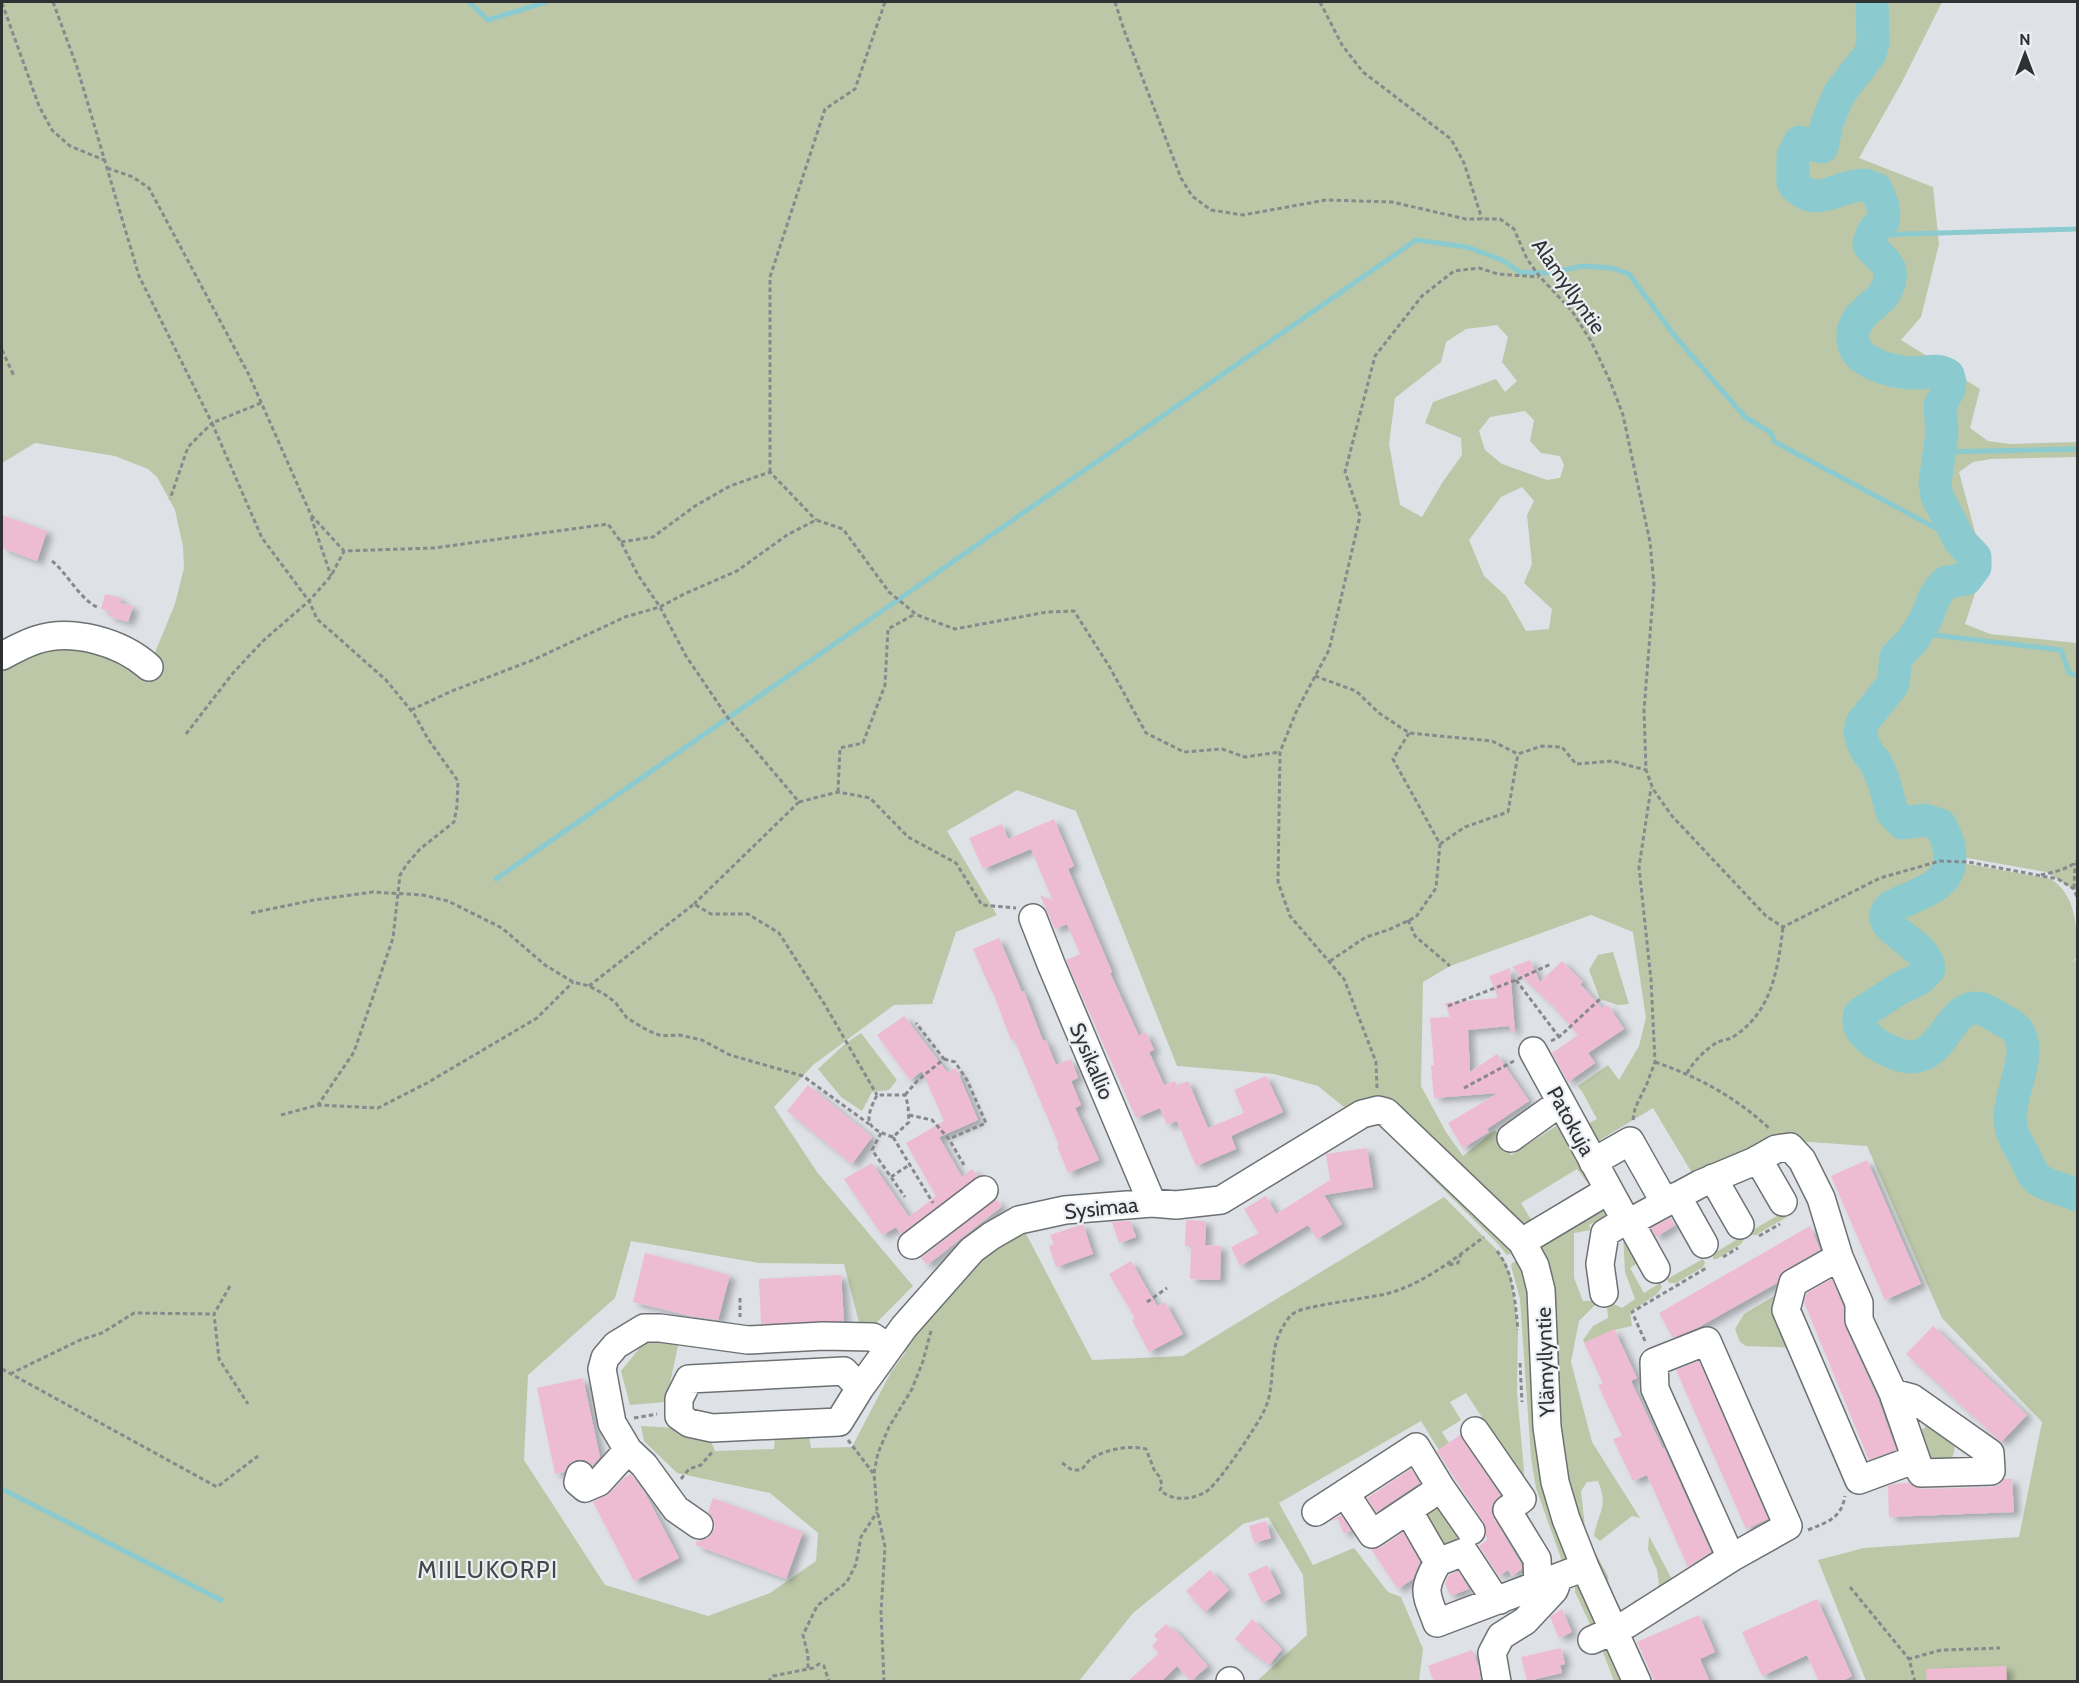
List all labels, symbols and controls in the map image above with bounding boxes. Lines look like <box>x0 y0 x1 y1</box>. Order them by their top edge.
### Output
north arrow <box>1995 24 2055 84</box>
text: N <box>2019 30 2031 49</box>
street label: Alamyllyntie <box>1527 233 1611 339</box>
street label: Sysikallio <box>1065 1019 1119 1103</box>
street label: Patokuja <box>1541 1082 1600 1160</box>
street label: Sysimaa <box>1063 1192 1139 1224</box>
street label: Ylämyllyntie <box>1531 1306 1559 1418</box>
district label: MIILUKORPI <box>417 1555 559 1584</box>

